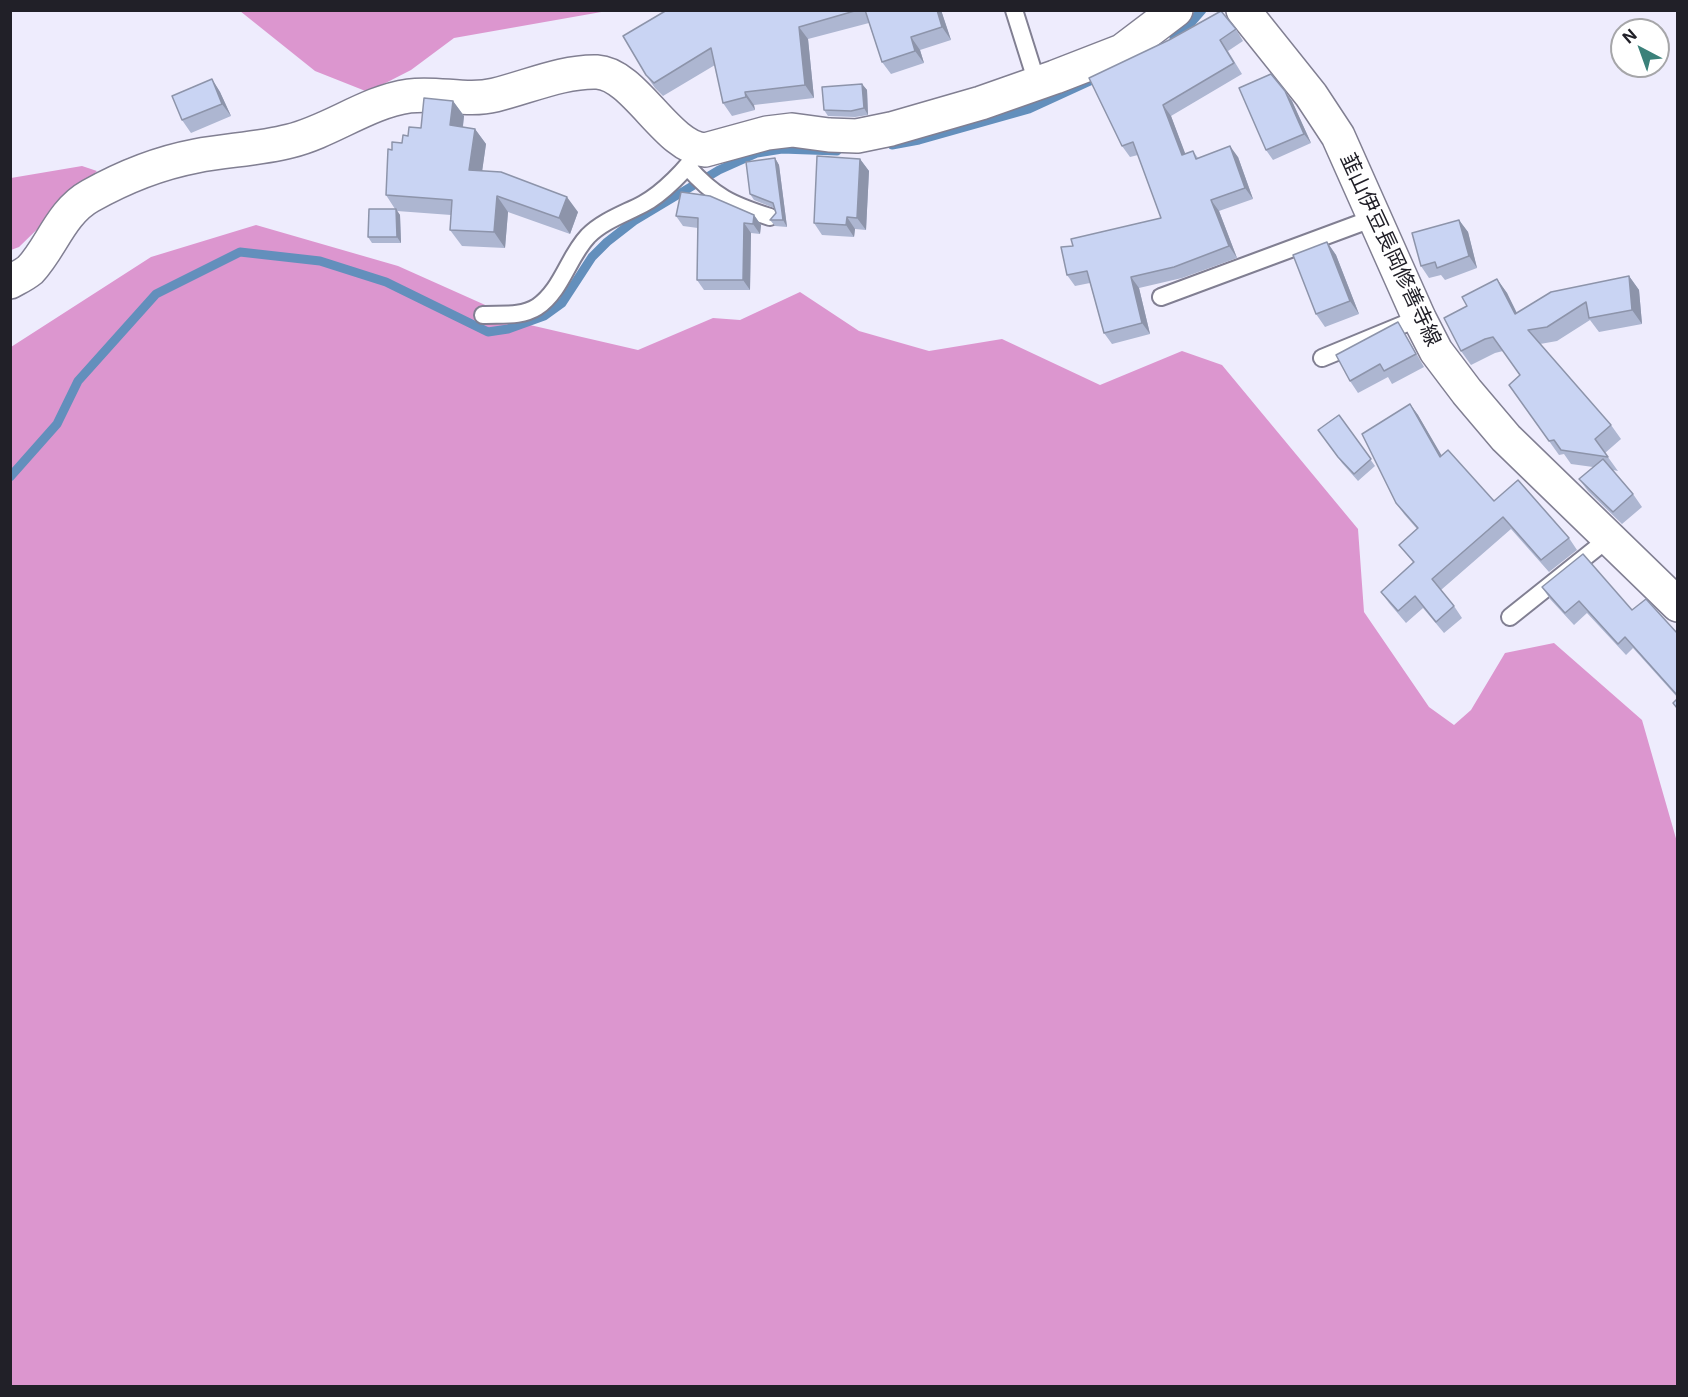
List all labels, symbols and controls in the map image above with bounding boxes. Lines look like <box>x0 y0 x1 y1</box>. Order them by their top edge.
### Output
north arrow <box>1610 18 1670 78</box>
text: N <box>1618 24 1641 47</box>
street label: 韮山伊豆長岡修善寺線 <box>1334 150 1446 350</box>

